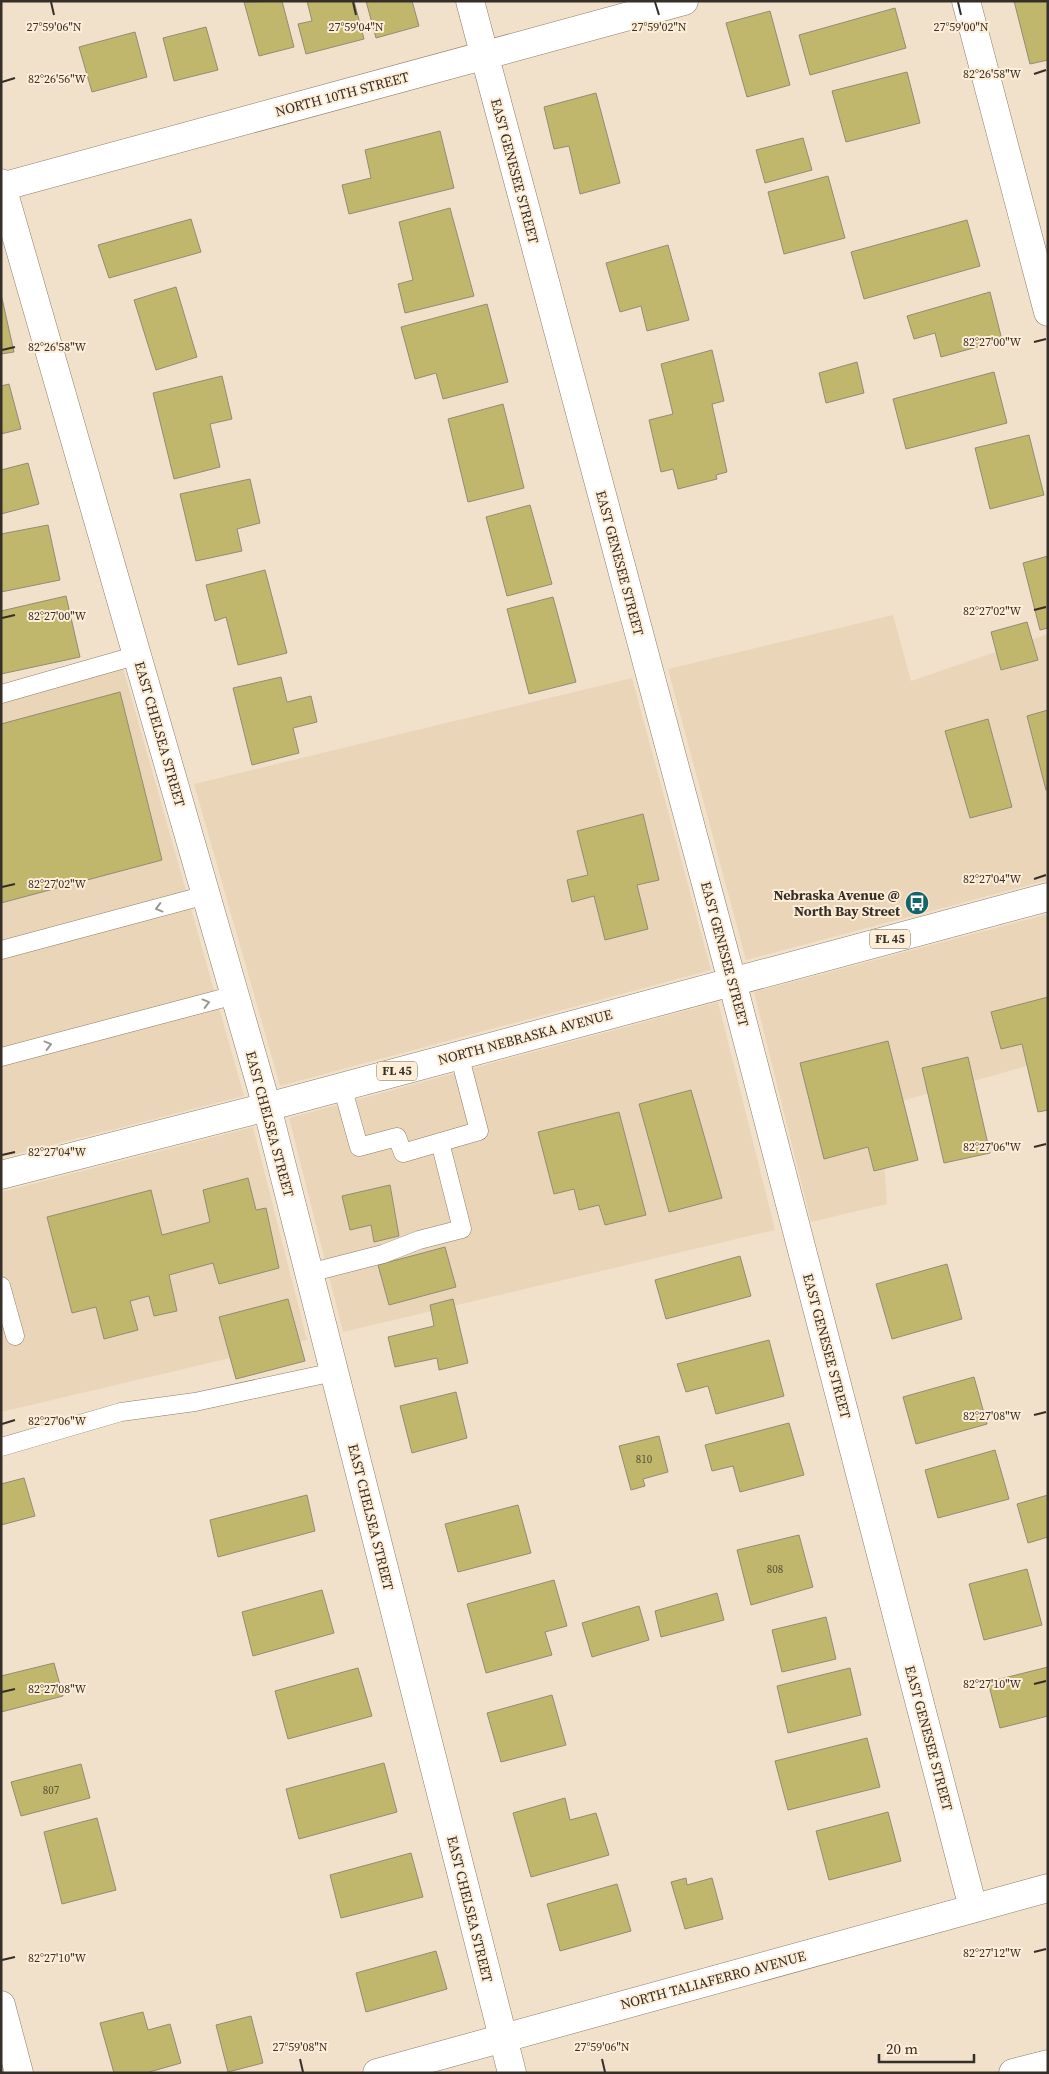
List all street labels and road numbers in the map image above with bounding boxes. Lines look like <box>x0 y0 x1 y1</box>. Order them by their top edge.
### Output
street label: NORTH 10TH STREET <box>273 66 412 121</box>
street label: EAST GENESEE STREET <box>486 96 544 246</box>
street label: EAST GENESEE STREET <box>591 488 649 638</box>
street label: EAST CHELSEA STREET <box>130 659 191 810</box>
street label: EAST GENESEE STREET <box>696 879 754 1029</box>
road number: FL 45 <box>870 930 910 949</box>
street label: NORTH NEBRASKA AVENUE <box>436 1004 614 1070</box>
street label: EAST CHELSEA STREET <box>241 1049 299 1200</box>
road number: FL 45 <box>377 1062 417 1080</box>
street label: EAST GENESEE STREET <box>798 1271 856 1421</box>
street label: EAST CHELSEA STREET <box>343 1442 399 1593</box>
street label: EAST GENESEE STREET <box>900 1663 958 1813</box>
street label: EAST CHELSEA STREET <box>442 1834 498 1985</box>
street label: NORTH TALIAFERRO AVENUE <box>618 1946 808 2014</box>

